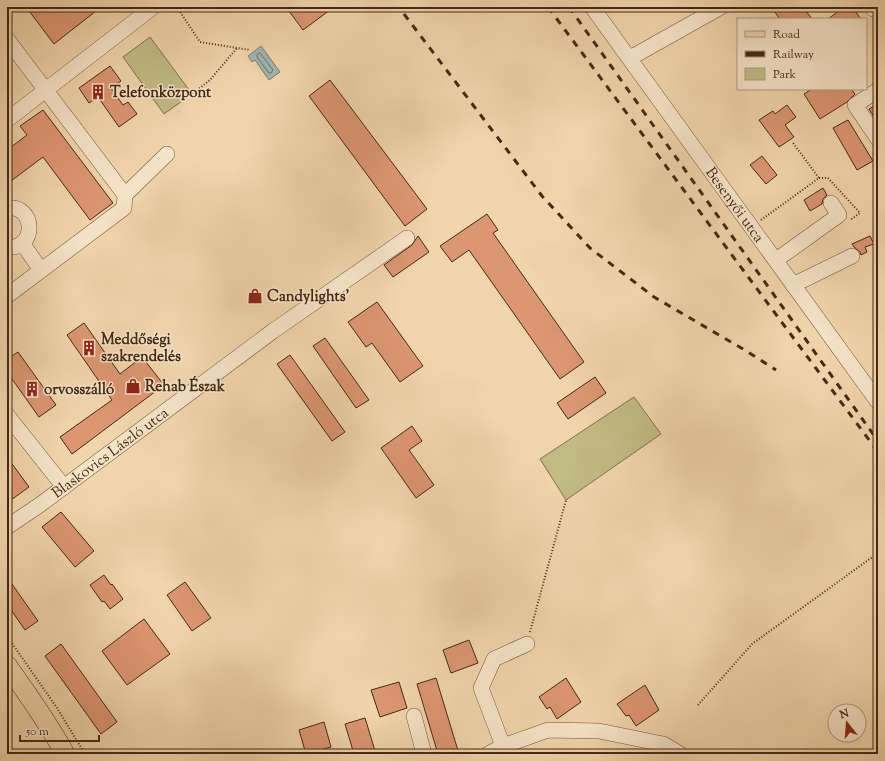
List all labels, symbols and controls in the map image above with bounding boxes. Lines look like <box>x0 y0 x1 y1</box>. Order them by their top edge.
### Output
legend <box>737 18 867 90</box>
text: Road <box>773 26 800 44</box>
text: Railway <box>773 46 814 64</box>
text: Park <box>773 66 796 84</box>
building icon: Telefonközpont <box>89 83 107 101</box>
place label: Telefonközpont <box>110 83 212 104</box>
street label: Besenyői utca <box>700 164 768 247</box>
shop icon: Candylights' <box>246 287 264 305</box>
place label: Candylights' <box>267 287 350 308</box>
place label: Meddőségi szakrendelés <box>101 330 181 368</box>
building icon: Meddőségi szakrendelés <box>80 339 98 357</box>
place label: Rehab Észak <box>145 375 226 398</box>
shop icon: Rehab Észak <box>124 377 142 395</box>
building icon: orvosszálló <box>23 380 41 398</box>
place label: orvosszálló <box>44 380 114 401</box>
street label: Blaskovics László utca <box>48 403 173 504</box>
north arrow <box>827 703 867 743</box>
text: N <box>837 705 851 724</box>
scale bar <box>20 717 99 743</box>
text: 50 m <box>25 723 49 741</box>

